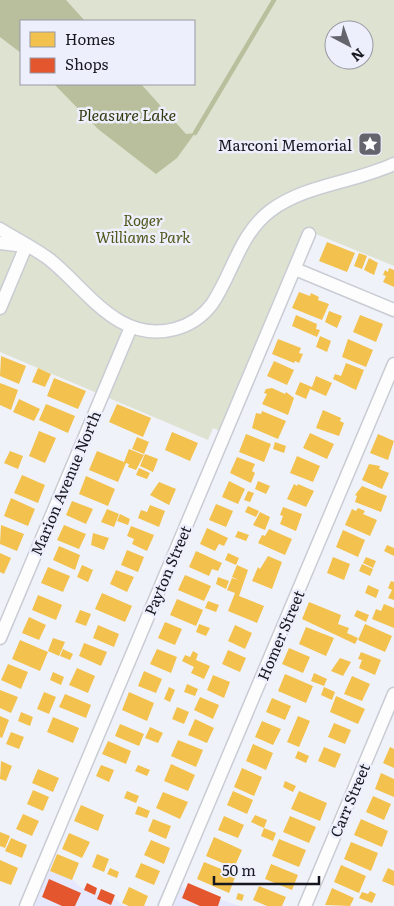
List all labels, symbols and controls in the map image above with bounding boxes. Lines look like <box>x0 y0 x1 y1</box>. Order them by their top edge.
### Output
legend <box>20 20 195 85</box>
north arrow <box>324 20 374 70</box>
text: Homes <box>65 27 115 50</box>
text: N <box>347 44 369 67</box>
text: Shops <box>65 52 108 75</box>
water label: Pleasure Lake <box>78 102 176 126</box>
place icon: Marconi Memorial <box>357 131 383 157</box>
place label: Marconi Memorial <box>218 133 352 156</box>
park label: Roger Williams Park <box>96 208 191 248</box>
street label: Marion Avenue North <box>24 407 106 559</box>
street label: Payton Street <box>138 522 196 618</box>
street label: Homer Street <box>251 586 309 684</box>
street label: Carr Street <box>323 759 375 841</box>
scale bar <box>214 854 319 886</box>
text: 50 m <box>222 858 256 881</box>

